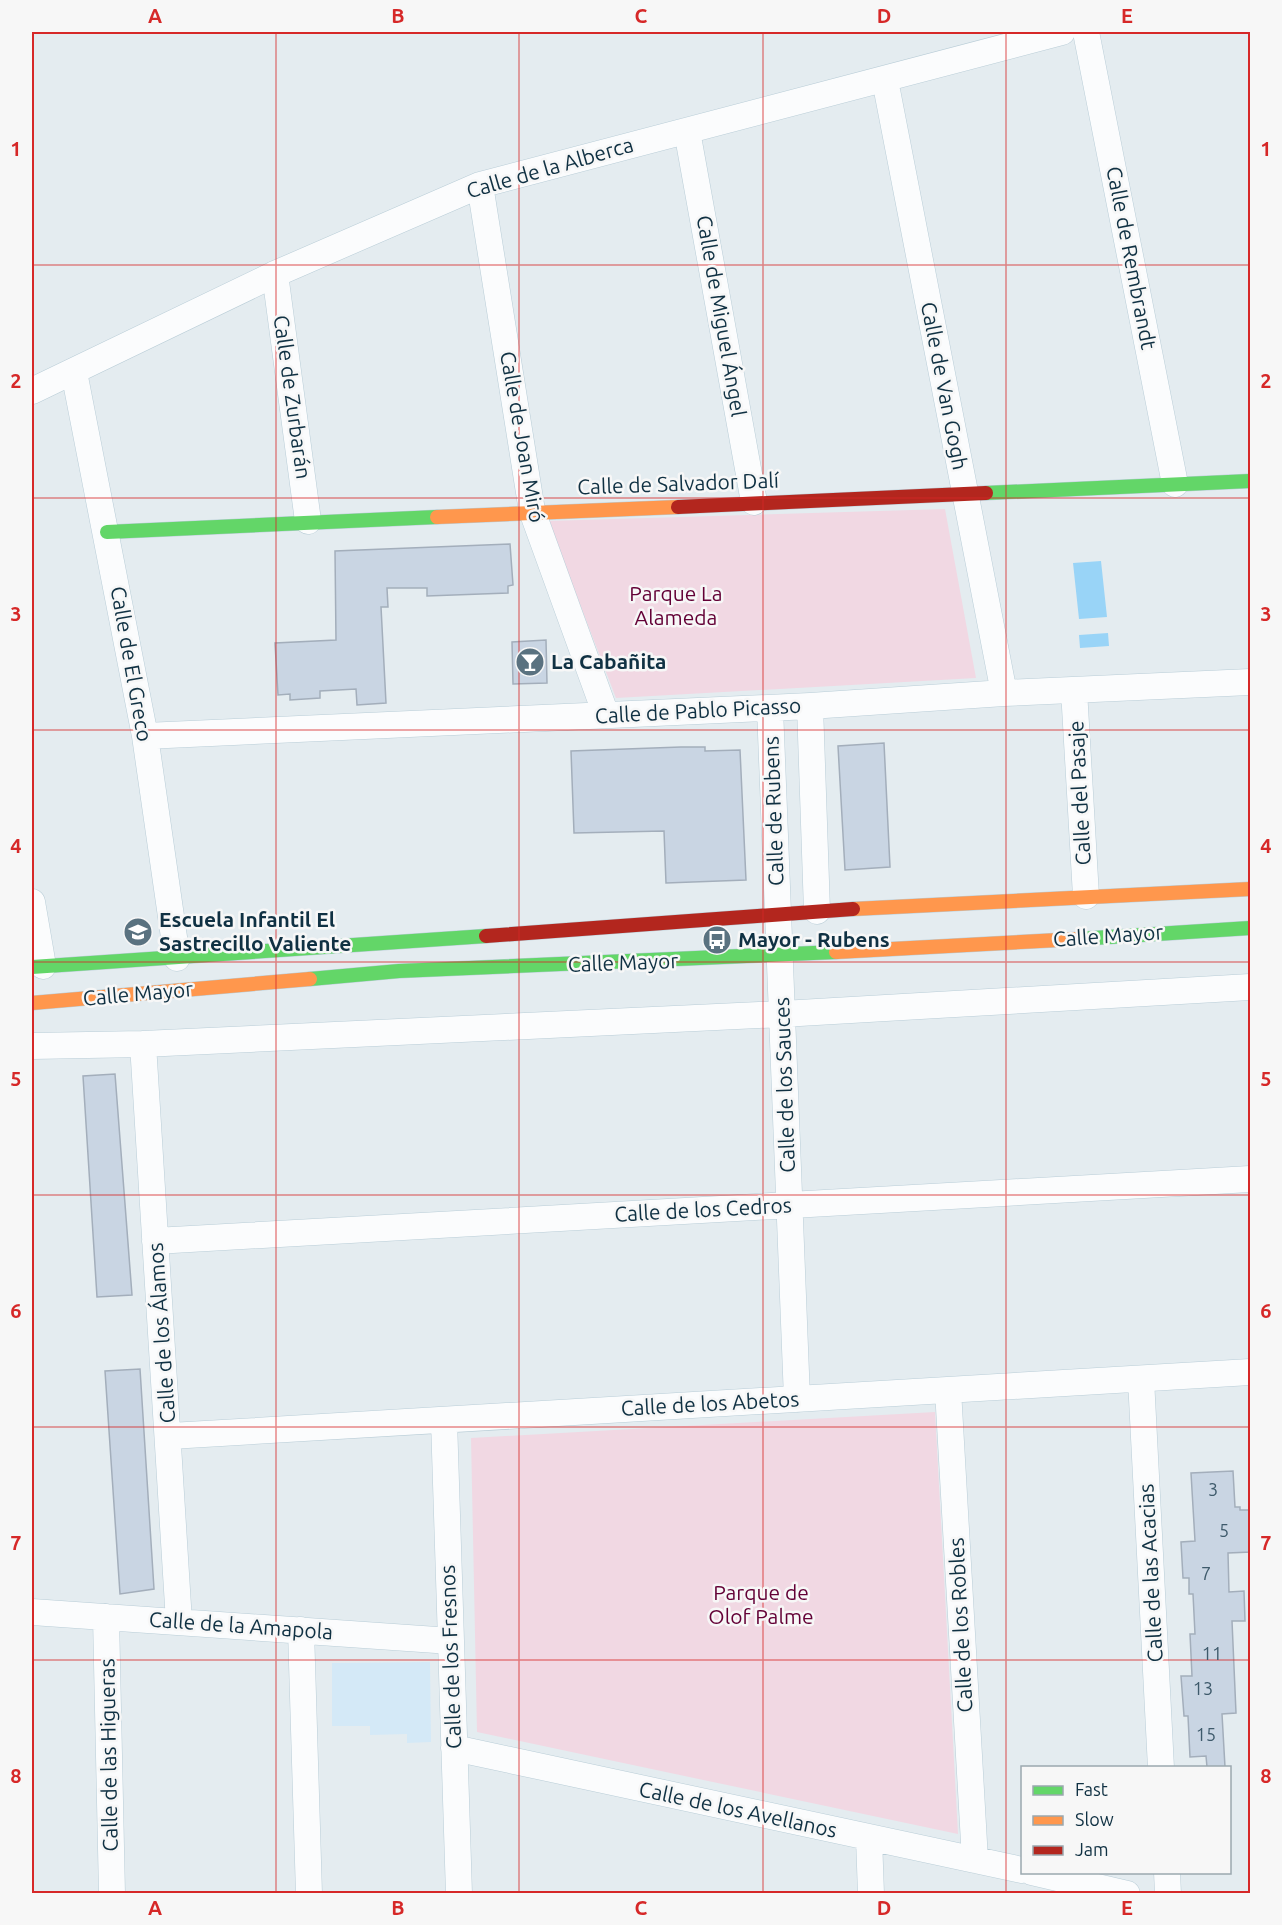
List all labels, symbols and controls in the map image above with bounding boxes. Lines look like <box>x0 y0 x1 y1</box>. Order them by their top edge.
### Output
text: A <box>148 4 162 27</box>
text: B <box>391 4 405 27</box>
text: C <box>635 4 648 27</box>
text: D <box>877 4 891 27</box>
text: E <box>1121 4 1133 27</box>
street label: Calle de la Alberca <box>464 132 636 202</box>
text: 1 <box>10 137 22 160</box>
text: 1 <box>1260 137 1272 160</box>
street label: Calle de Rembrandt <box>1102 164 1162 351</box>
street label: Calle de Miguel Ángel <box>692 213 752 418</box>
street label: Calle de Van Gogh <box>917 300 973 472</box>
street label: Calle de Zurbarán <box>270 313 316 480</box>
street label: Calle de Joan Miró <box>496 349 550 524</box>
text: 2 <box>10 369 22 392</box>
text: 2 <box>1260 369 1272 392</box>
street label: Calle de Salvador Dalí <box>577 467 780 499</box>
park label: Parque La Alameda <box>629 581 723 629</box>
street label: Calle de El Greco <box>107 584 157 743</box>
text: 3 <box>10 602 22 625</box>
text: 3 <box>1260 602 1272 625</box>
bar icon: La Cabañita <box>514 646 546 678</box>
place label: La Cabañita <box>551 649 666 673</box>
street label: Calle de Pablo Picasso <box>594 693 802 727</box>
street label: Calle del Pasaje <box>1063 720 1095 866</box>
street label: Calle de Rubens <box>758 736 788 886</box>
text: 4 <box>10 834 22 857</box>
text: 4 <box>1260 834 1272 857</box>
place label: Escuela Infantil El Sastrecillo Valiente <box>159 907 351 955</box>
school or university icon: Escuela Infantil El Sastrecillo Valiente <box>122 916 154 948</box>
street label: Calle Mayor <box>1052 919 1164 951</box>
bus stop icon: Mayor - Rubens <box>701 924 733 956</box>
place label: Mayor - Rubens <box>738 927 890 951</box>
street label: Calle Mayor <box>567 948 679 976</box>
street label: Calle Mayor <box>82 976 194 1010</box>
street label: Calle de los Sauces <box>769 997 799 1173</box>
text: 5 <box>10 1067 22 1090</box>
text: 5 <box>1260 1067 1272 1090</box>
street label: Calle de los Cedros <box>614 1192 792 1226</box>
street label: Calle de los Álamos <box>143 1242 179 1424</box>
text: 6 <box>10 1299 22 1322</box>
text: 6 <box>1260 1299 1272 1322</box>
street label: Calle de los Abetos <box>620 1386 800 1420</box>
house number: 3 <box>1208 1479 1218 1499</box>
street label: Calle de las Acacias <box>1133 1483 1167 1663</box>
house number: 5 <box>1219 1520 1229 1540</box>
text: 7 <box>10 1531 22 1554</box>
text: 7 <box>1260 1531 1272 1554</box>
street label: Calle de los Robles <box>943 1537 977 1713</box>
house number: 7 <box>1201 1563 1211 1583</box>
street label: Calle de los Fresnos <box>435 1565 465 1750</box>
park label: Parque de Olof Palme <box>708 1580 814 1628</box>
street label: Calle de la Amapola <box>148 1607 334 1643</box>
house number: 11 <box>1202 1643 1222 1663</box>
street label: Calle de las Higueras <box>94 1658 122 1852</box>
house number: 13 <box>1193 1678 1213 1698</box>
house number: 15 <box>1196 1724 1216 1744</box>
text: 8 <box>10 1764 22 1787</box>
text: 8 <box>1260 1764 1272 1787</box>
legend <box>1021 1766 1231 1874</box>
street label: Calle de los Avellanos <box>637 1776 839 1842</box>
text: Fast <box>1075 1779 1108 1799</box>
text: Slow <box>1075 1809 1114 1829</box>
text: Jam <box>1075 1839 1109 1859</box>
text: A <box>148 1896 162 1919</box>
text: B <box>391 1896 405 1919</box>
text: C <box>635 1896 648 1919</box>
text: D <box>877 1896 891 1919</box>
text: E <box>1121 1896 1133 1919</box>

